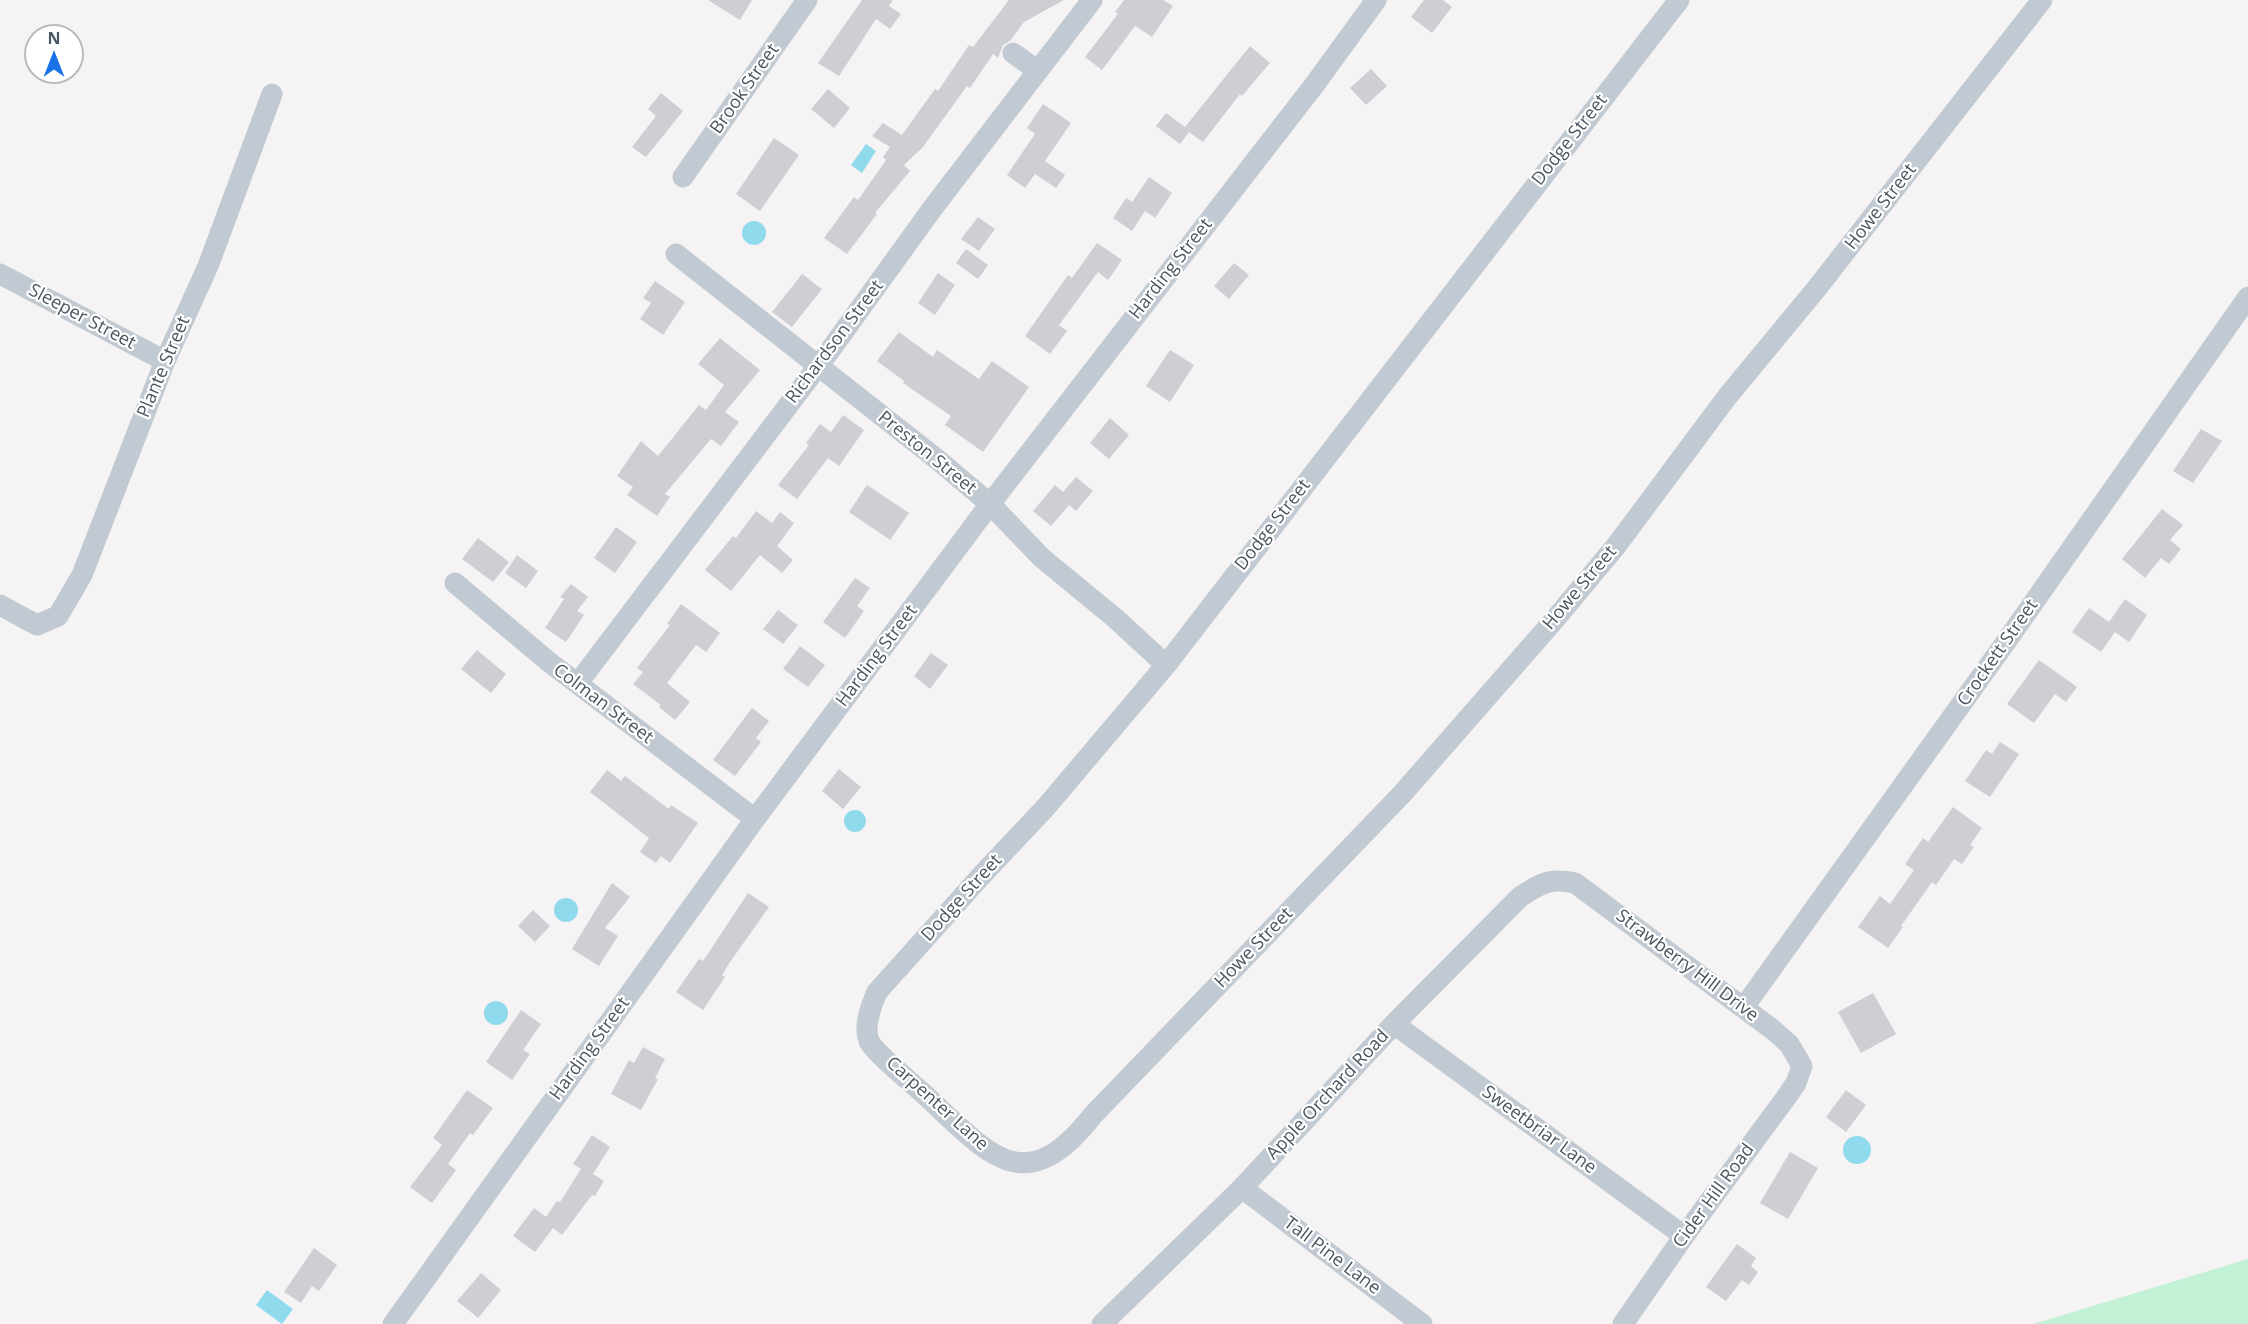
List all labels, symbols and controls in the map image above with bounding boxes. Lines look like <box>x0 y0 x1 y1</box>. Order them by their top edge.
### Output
north arrow <box>24 24 84 84</box>
text: N <box>47 27 61 49</box>
street label: Brook Street <box>706 40 784 138</box>
street label: Dodge Street <box>1528 90 1612 190</box>
street label: Howe Street <box>1841 160 1921 254</box>
street label: Harding Street <box>1125 214 1217 324</box>
street label: Richardson Street <box>782 276 888 408</box>
street label: Sleeper Street <box>25 280 139 354</box>
street label: Plante Street <box>133 313 195 421</box>
street label: Preston Street <box>874 407 980 499</box>
street label: Dodge Street <box>1231 475 1315 575</box>
street label: Howe Street <box>1539 542 1621 634</box>
street label: Crockett Street <box>1953 595 2043 711</box>
street label: Harding Street <box>832 601 922 711</box>
street label: Colman Street <box>549 659 657 749</box>
street label: Dodge Street <box>917 850 1007 946</box>
street label: Howe Street <box>1210 903 1298 993</box>
street label: Strawberry Hill Drive <box>1612 905 1762 1027</box>
street label: Harding Street <box>545 993 635 1105</box>
street label: Apple Orchard Road <box>1262 1026 1394 1164</box>
street label: Carpenter Lane <box>881 1052 993 1156</box>
street label: Sweetbriar Lane <box>1478 1081 1600 1179</box>
street label: Cider Hill Road <box>1669 1140 1759 1252</box>
street label: Tall Pine Lane <box>1279 1213 1385 1299</box>

